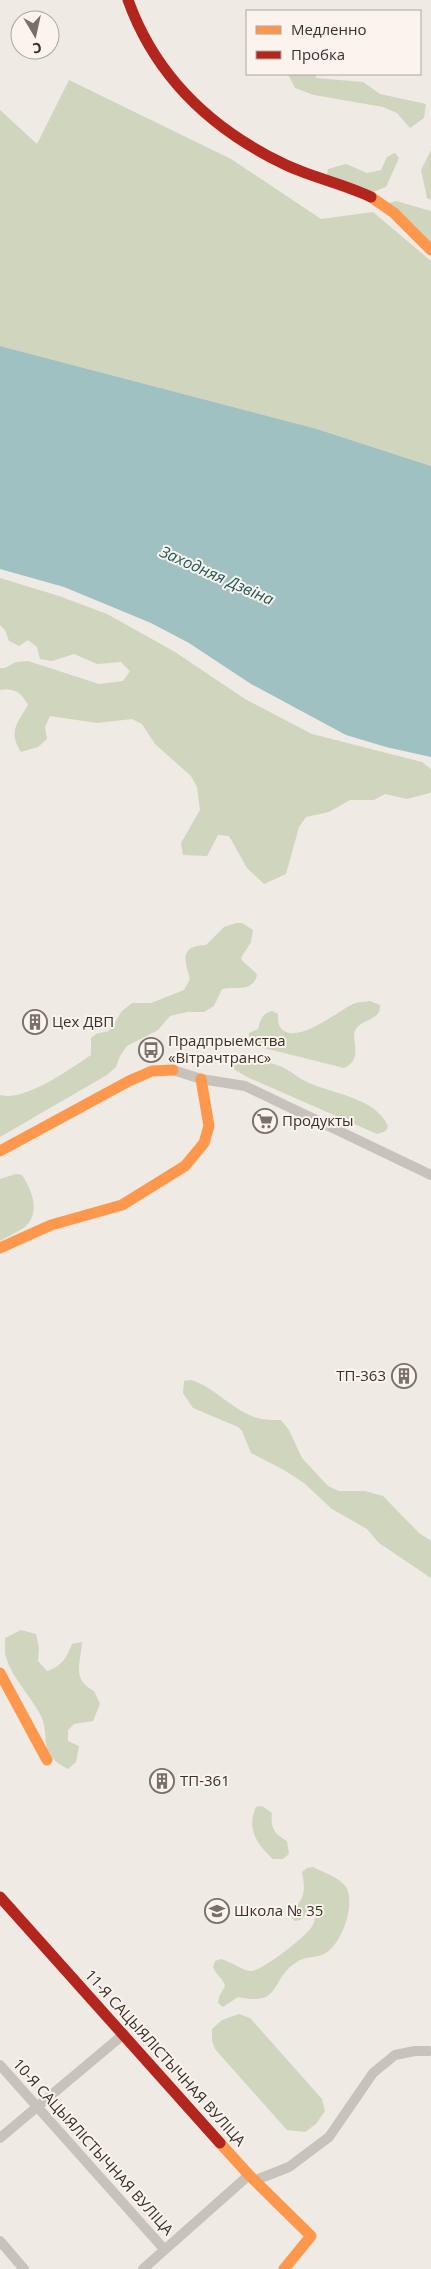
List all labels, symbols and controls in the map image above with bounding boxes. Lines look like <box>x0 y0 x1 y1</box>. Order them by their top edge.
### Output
north arrow <box>10 10 60 60</box>
legend <box>246 10 421 75</box>
text: Медленно <box>291 19 367 39</box>
text: С <box>31 38 43 58</box>
text: Пробка <box>291 44 345 64</box>
water label: Заходняя Дзвіна <box>156 540 277 610</box>
building icon: Цех ДВП <box>22 1009 48 1035</box>
place label: Цех ДВП <box>52 1011 114 1031</box>
place label: Прадпрыемства «Вітрачтранс» <box>168 1030 286 1067</box>
bus stop icon: Прадпрыемства «Вітрачтранс» <box>138 1037 164 1063</box>
supermarket icon: Продукты <box>252 1108 278 1134</box>
place label: Продукты <box>282 1110 354 1130</box>
building icon: ТП-363 <box>391 1363 417 1389</box>
place label: ТП-363 <box>336 1365 386 1385</box>
building icon: ТП-361 <box>149 1768 175 1794</box>
place label: ТП-361 <box>180 1770 230 1790</box>
school or university icon: Школа № 35 <box>204 1898 230 1924</box>
place label: Школа № 35 <box>234 1900 323 1920</box>
street label: 11-Я САЦЫЯЛІСТЫЧНАЯ ВУЛІЦА <box>81 1965 251 2150</box>
street label: 10-Я САЦЫЯЛІСТЫЧНАЯ ВУЛІЦА <box>9 2054 179 2239</box>

